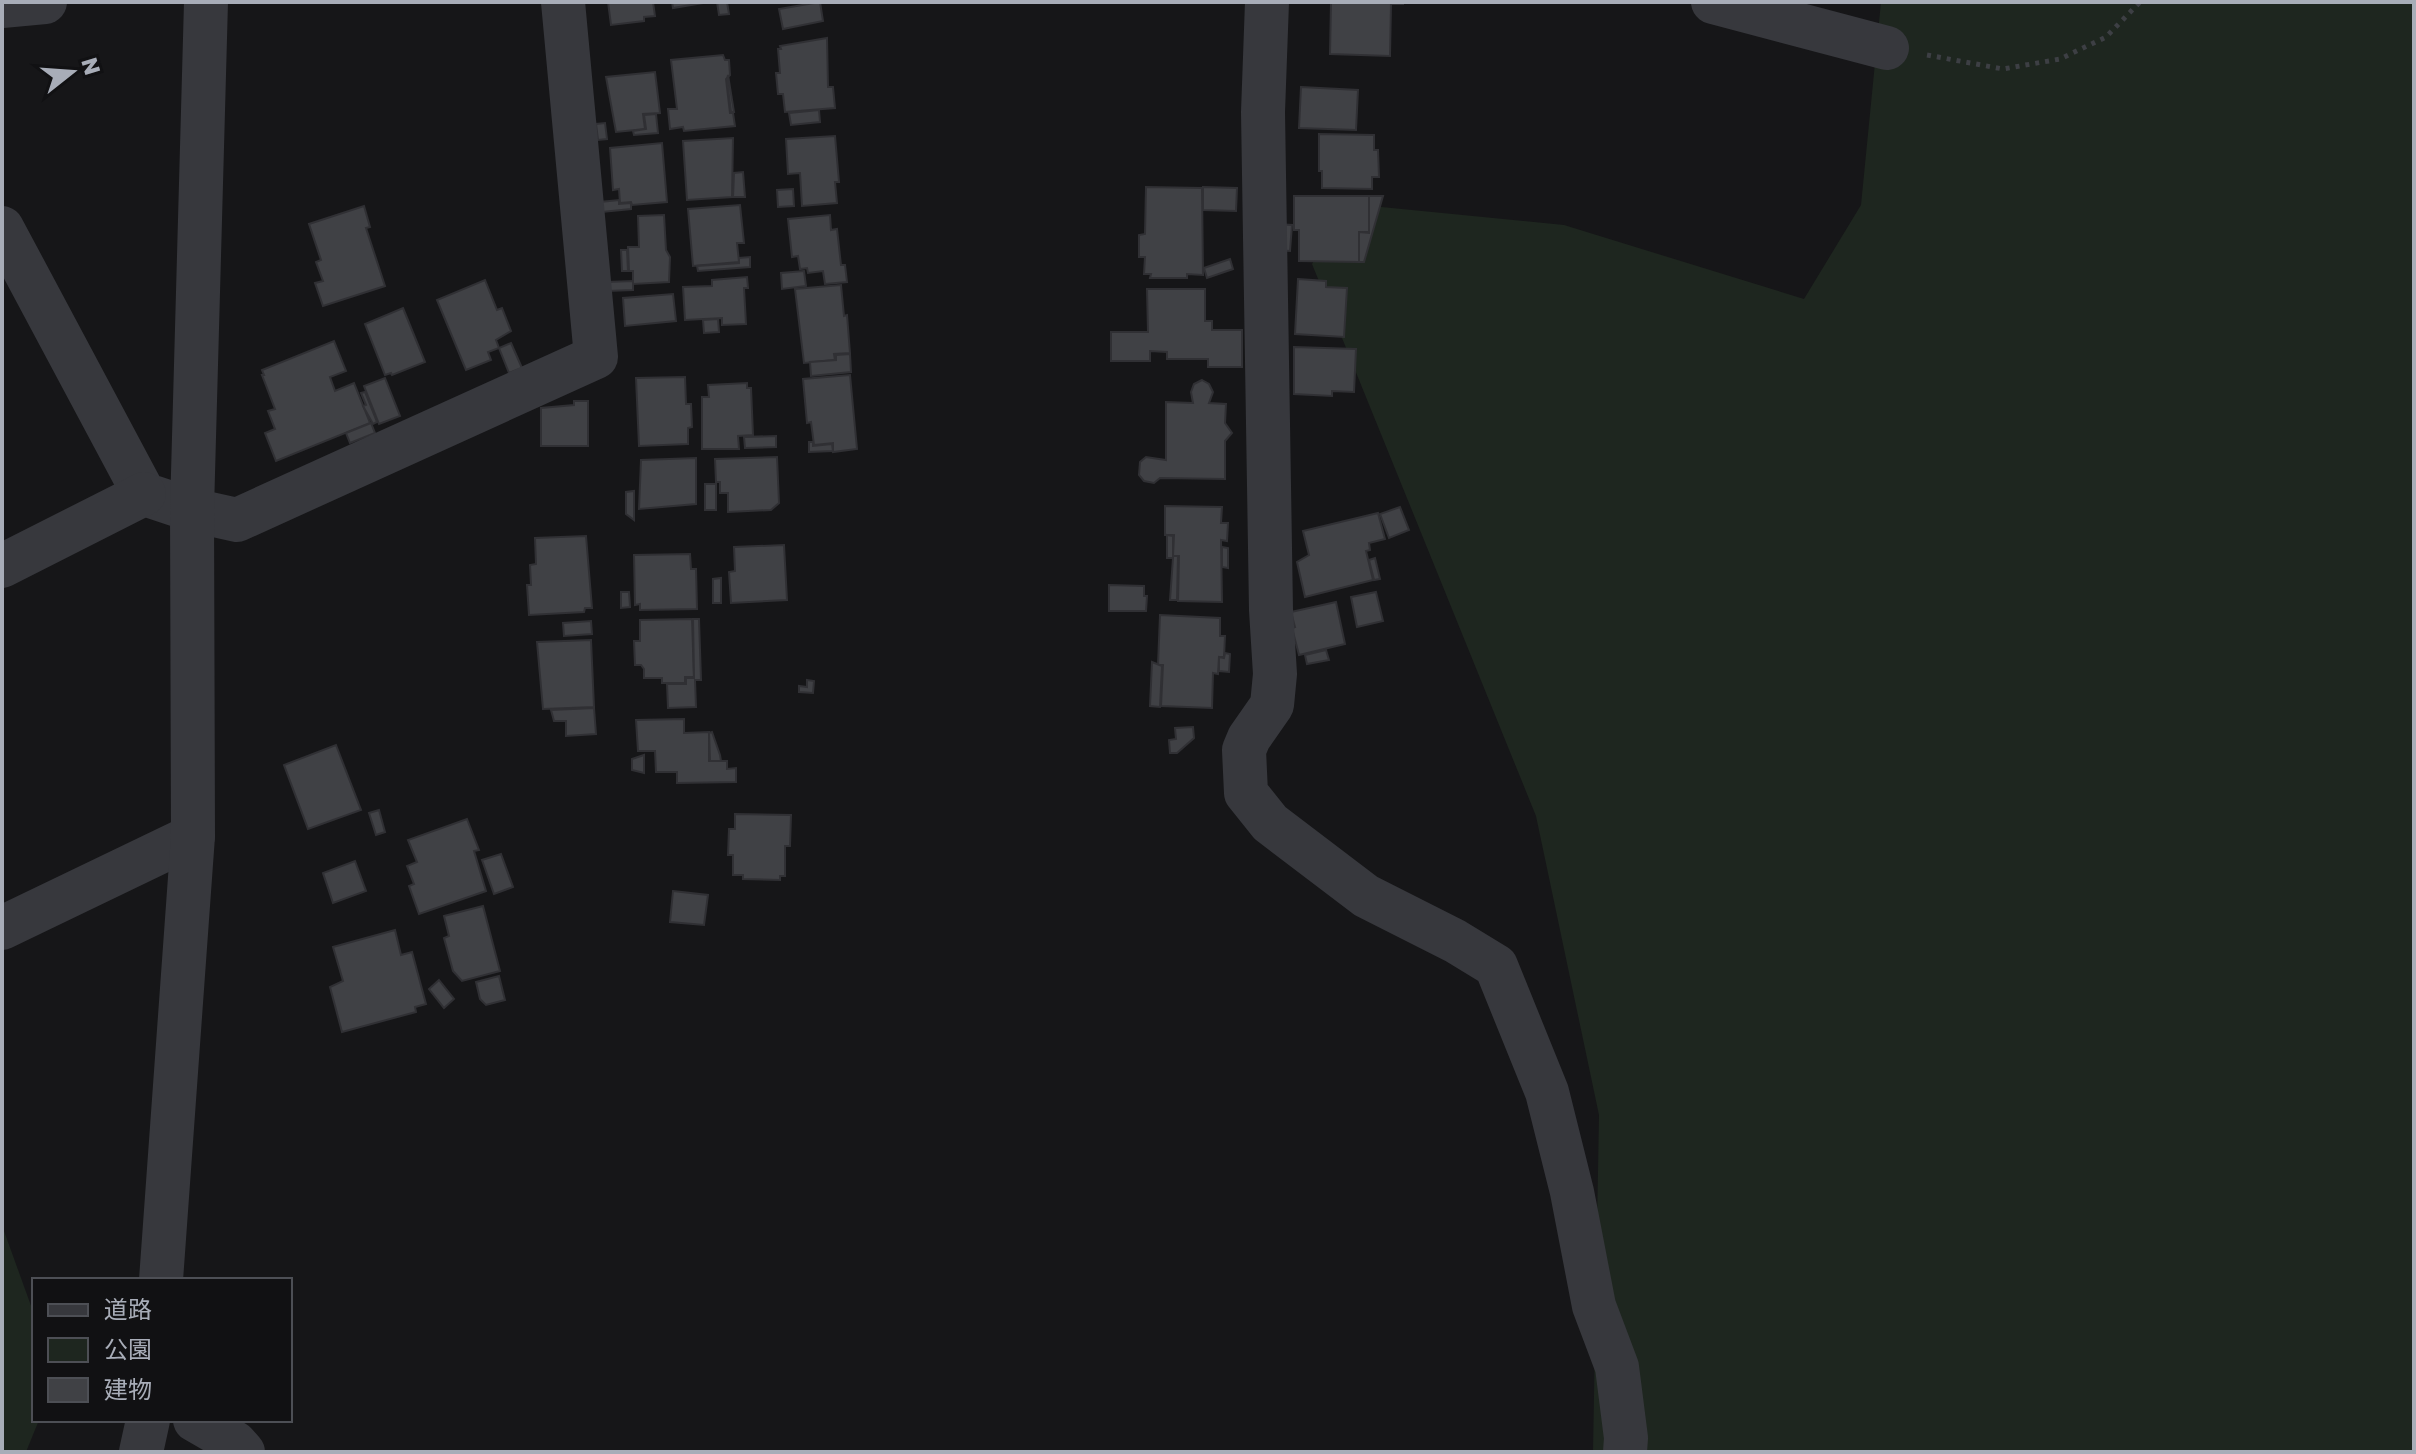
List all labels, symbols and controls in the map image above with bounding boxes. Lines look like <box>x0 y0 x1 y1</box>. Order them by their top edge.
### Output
north arrow <box>32 32 112 112</box>
text: N <box>76 54 107 78</box>
legend <box>32 1278 292 1422</box>
text: 道路 <box>104 1294 152 1323</box>
text: 公園 <box>104 1334 152 1363</box>
text: 建物 <box>104 1374 152 1403</box>

